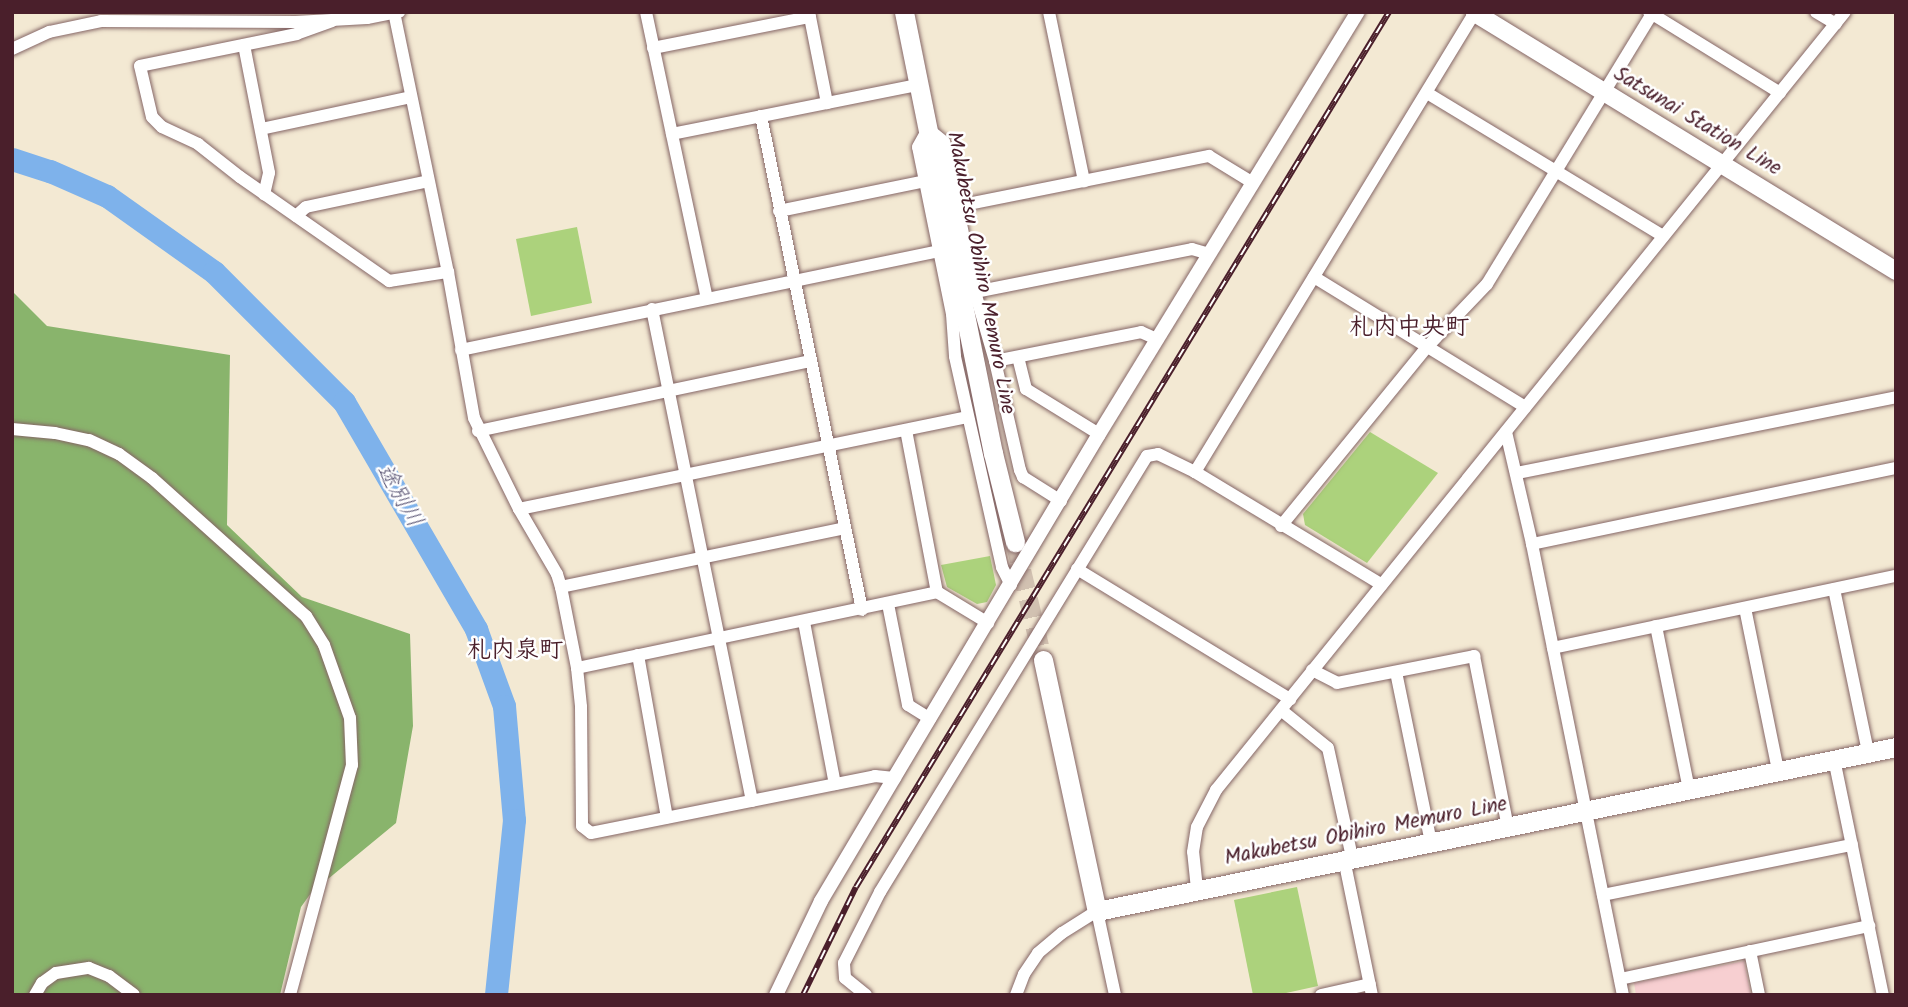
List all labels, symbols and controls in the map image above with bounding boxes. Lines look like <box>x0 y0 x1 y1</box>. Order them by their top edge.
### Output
street label: Satsunai Station Line <box>1609 62 1785 182</box>
street label: Makubetsu Obihiro Memuro Line <box>940 130 1020 416</box>
district label: 札内中央町 <box>1349 314 1469 342</box>
water label: 途別川 <box>370 459 428 533</box>
district label: 札内泉町 <box>467 637 563 665</box>
street label: Makubetsu Obihiro Memuro Line <box>1223 792 1509 872</box>

